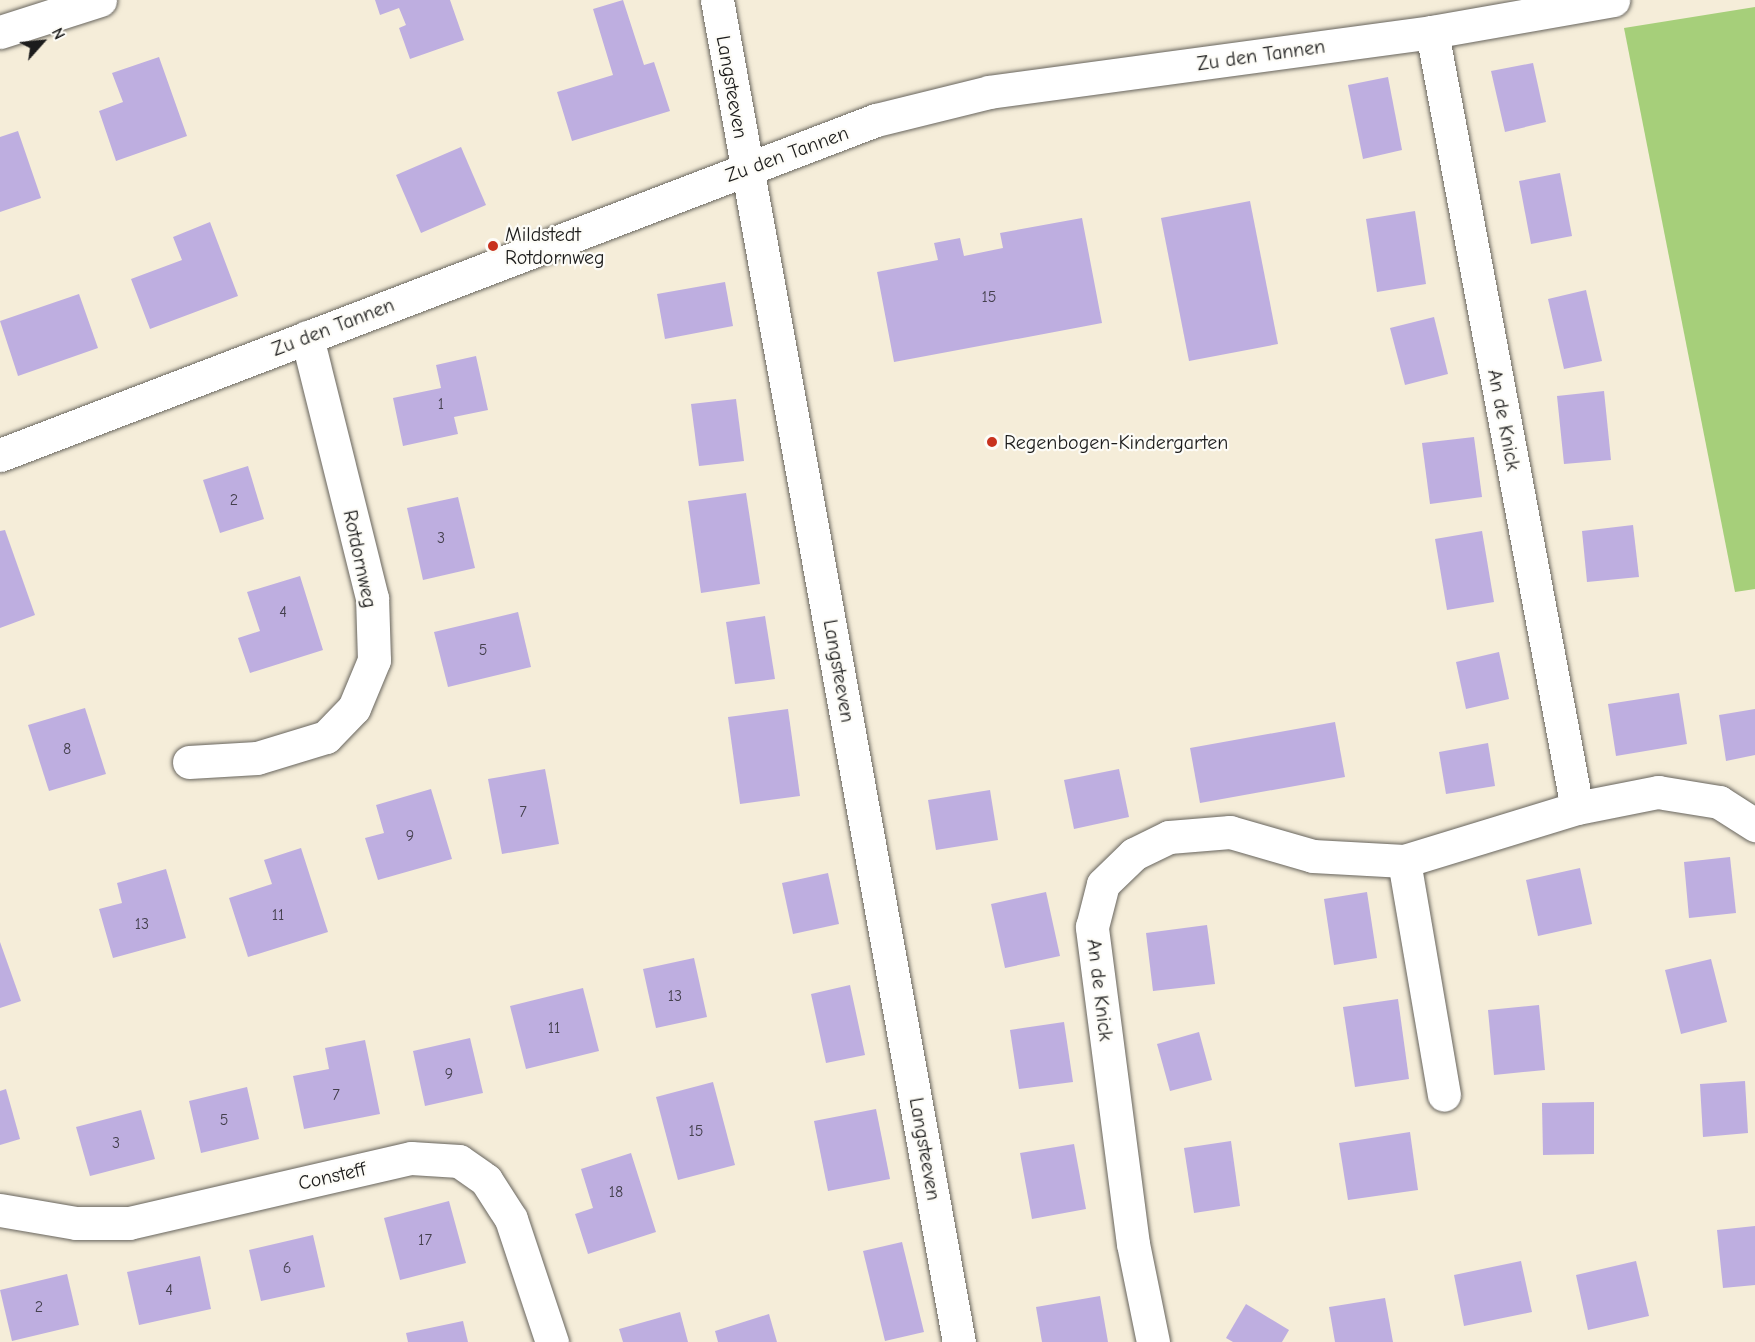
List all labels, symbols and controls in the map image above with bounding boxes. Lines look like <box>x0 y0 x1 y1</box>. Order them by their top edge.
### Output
north arrow <box>12 12 72 72</box>
text: N <box>48 25 68 43</box>
street label: Langsteeven <box>711 34 753 140</box>
street label: Zu den Tannen <box>1195 34 1327 76</box>
street label: Zu den Tannen <box>722 121 852 187</box>
place label: Mildstedt Rotdornweg <box>505 222 605 269</box>
marker: Mildstedt Rotdornweg <box>486 239 500 253</box>
house number: 15 <box>981 287 997 307</box>
street label: Zu den Tannen <box>268 293 398 361</box>
street label: An de Knick <box>1482 367 1526 473</box>
house number: 1 <box>438 394 444 414</box>
place label: Regenbogen-Kindergarten <box>1004 430 1228 454</box>
marker: Regenbogen-Kindergarten <box>985 435 999 449</box>
house number: 2 <box>230 490 238 510</box>
street label: Rotdornweg <box>338 508 382 610</box>
house number: 3 <box>437 528 445 548</box>
house number: 4 <box>279 602 287 622</box>
street label: Langsteeven <box>818 618 860 724</box>
house number: 5 <box>479 640 487 660</box>
house number: 8 <box>63 739 71 759</box>
house number: 7 <box>519 802 527 822</box>
house number: 9 <box>406 826 414 846</box>
house number: 11 <box>272 905 284 925</box>
house number: 13 <box>135 914 149 934</box>
street label: An de Knick <box>1082 938 1118 1042</box>
house number: 13 <box>668 986 682 1006</box>
house number: 11 <box>548 1018 560 1038</box>
house number: 9 <box>445 1064 453 1084</box>
house number: 7 <box>332 1085 340 1105</box>
street label: Langsteeven <box>904 1096 946 1202</box>
house number: 5 <box>220 1110 228 1130</box>
house number: 15 <box>688 1121 704 1141</box>
house number: 3 <box>112 1133 120 1153</box>
street label: Consteff <box>296 1157 368 1195</box>
house number: 18 <box>609 1182 623 1202</box>
house number: 17 <box>418 1230 432 1250</box>
house number: 6 <box>283 1258 291 1278</box>
house number: 4 <box>165 1280 173 1300</box>
house number: 2 <box>35 1297 43 1317</box>

